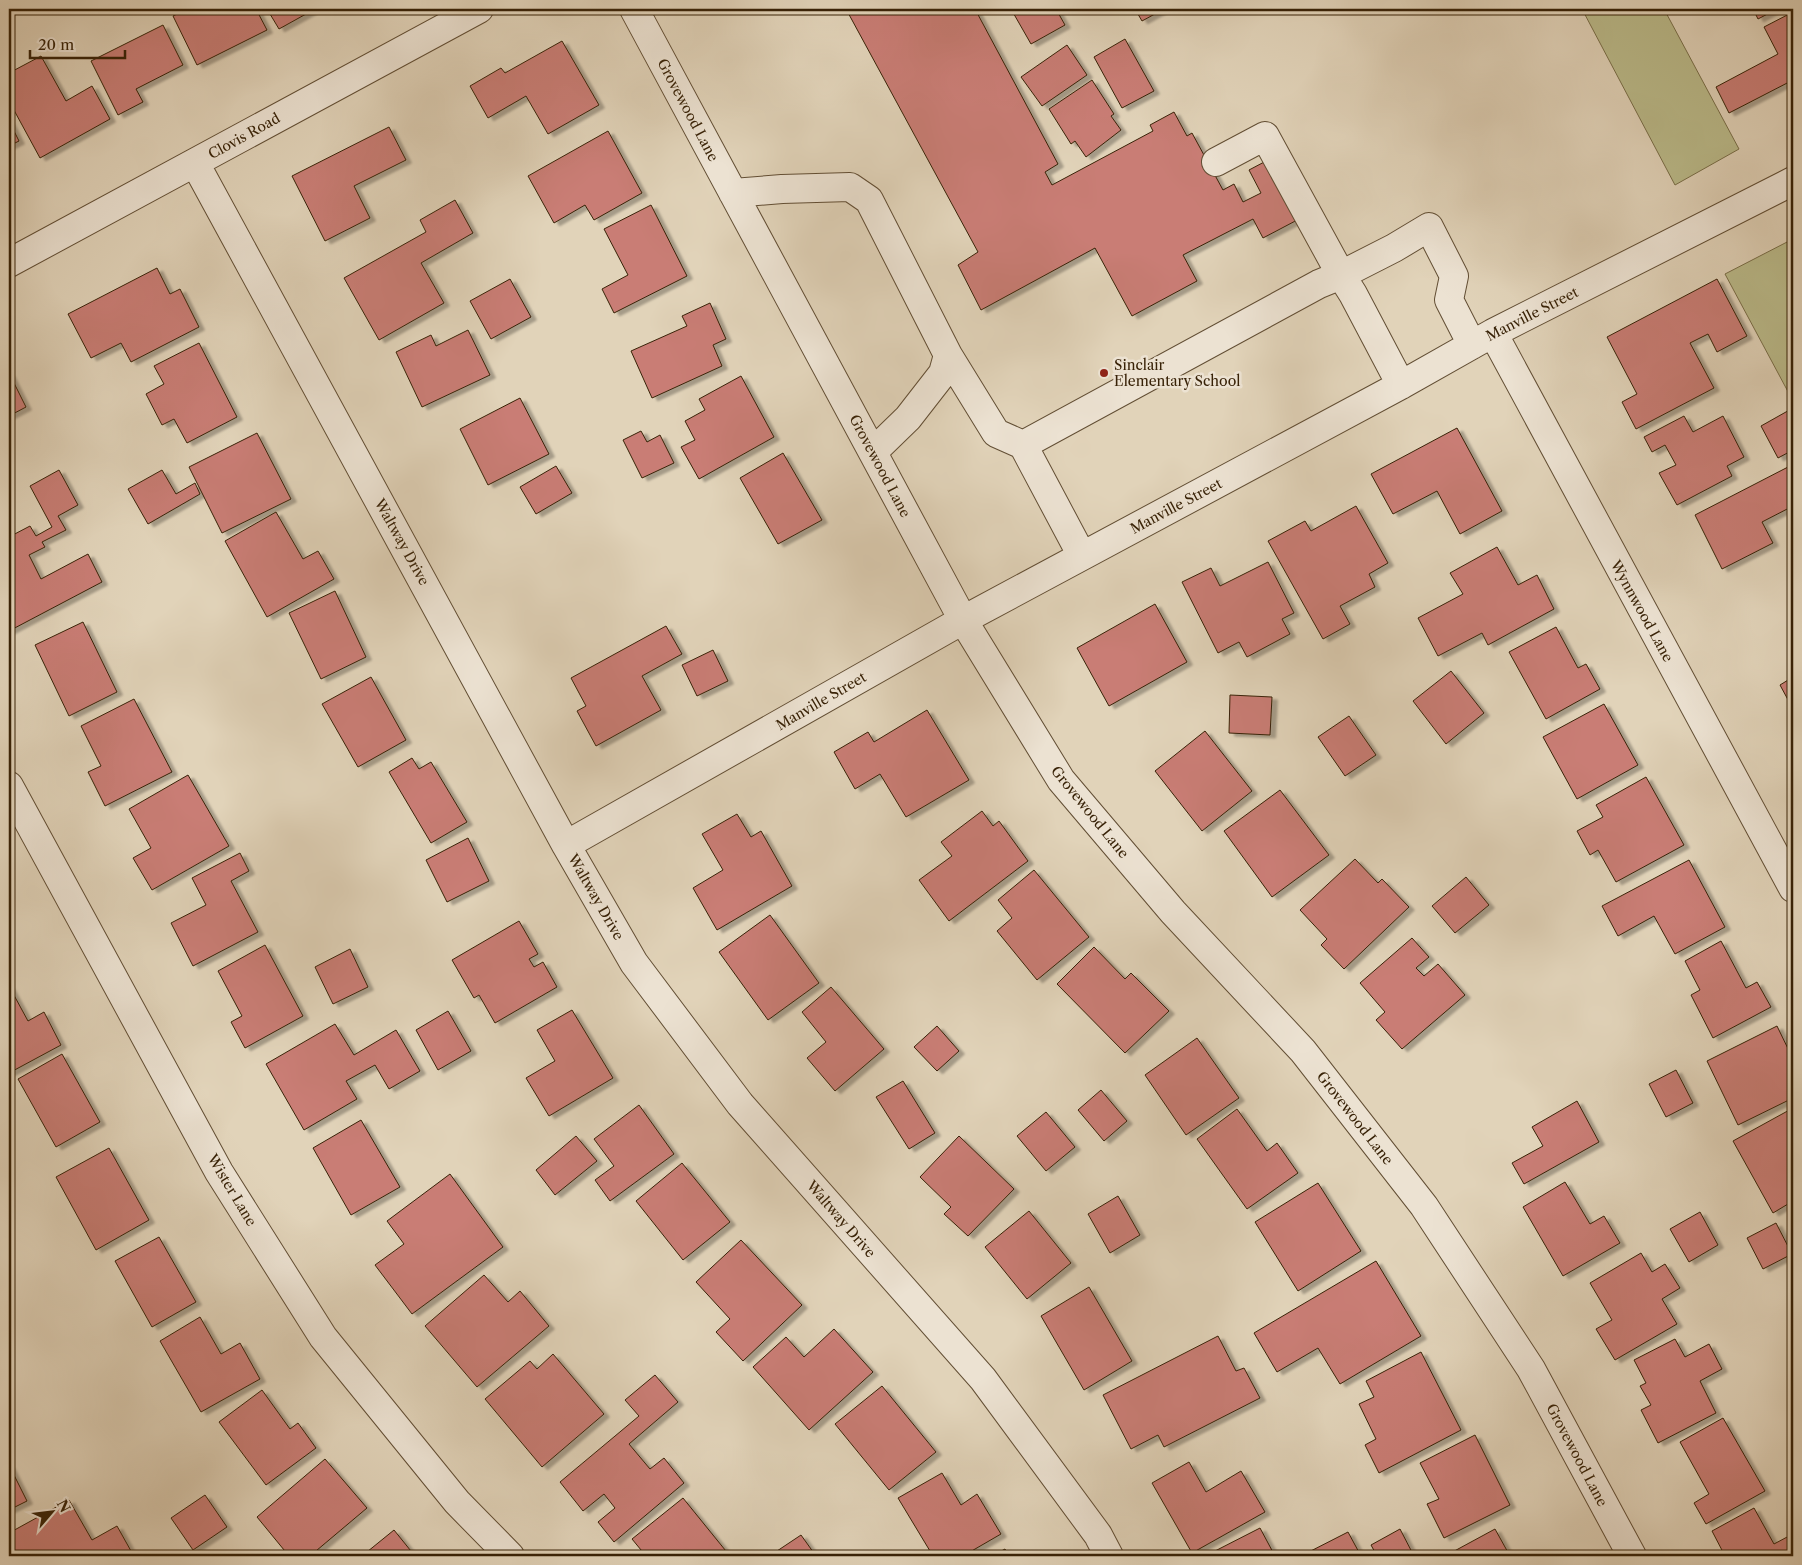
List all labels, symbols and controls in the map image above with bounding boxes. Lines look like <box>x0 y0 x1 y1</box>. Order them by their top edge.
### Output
scale bar <box>30 28 125 60</box>
text: 20 m <box>38 35 74 54</box>
street label: Grovewood Lane <box>653 56 723 165</box>
street label: Clovis Road <box>205 109 284 163</box>
street label: Manville Street <box>1483 283 1581 345</box>
place label: Sinclair Elementary School <box>1114 356 1240 390</box>
marker: Sinclair Elementary School <box>1098 367 1110 379</box>
street label: Grovewood Lane <box>845 412 915 521</box>
street label: Manville Street <box>1127 474 1225 538</box>
street label: Waltway Drive <box>370 495 433 589</box>
street label: Wynnwood Lane <box>1606 556 1677 665</box>
street label: Manville Street <box>773 668 869 734</box>
street label: Grovewood Lane <box>1047 762 1133 862</box>
street label: Waltway Drive <box>564 850 628 943</box>
street label: Grovewood Lane <box>1313 1068 1397 1168</box>
street label: Wister Lane <box>203 1150 261 1229</box>
street label: Waltway Drive <box>802 1176 879 1261</box>
street label: Grovewood Lane <box>1542 1401 1612 1510</box>
north arrow <box>28 1488 78 1538</box>
text: N <box>53 1496 74 1515</box>

